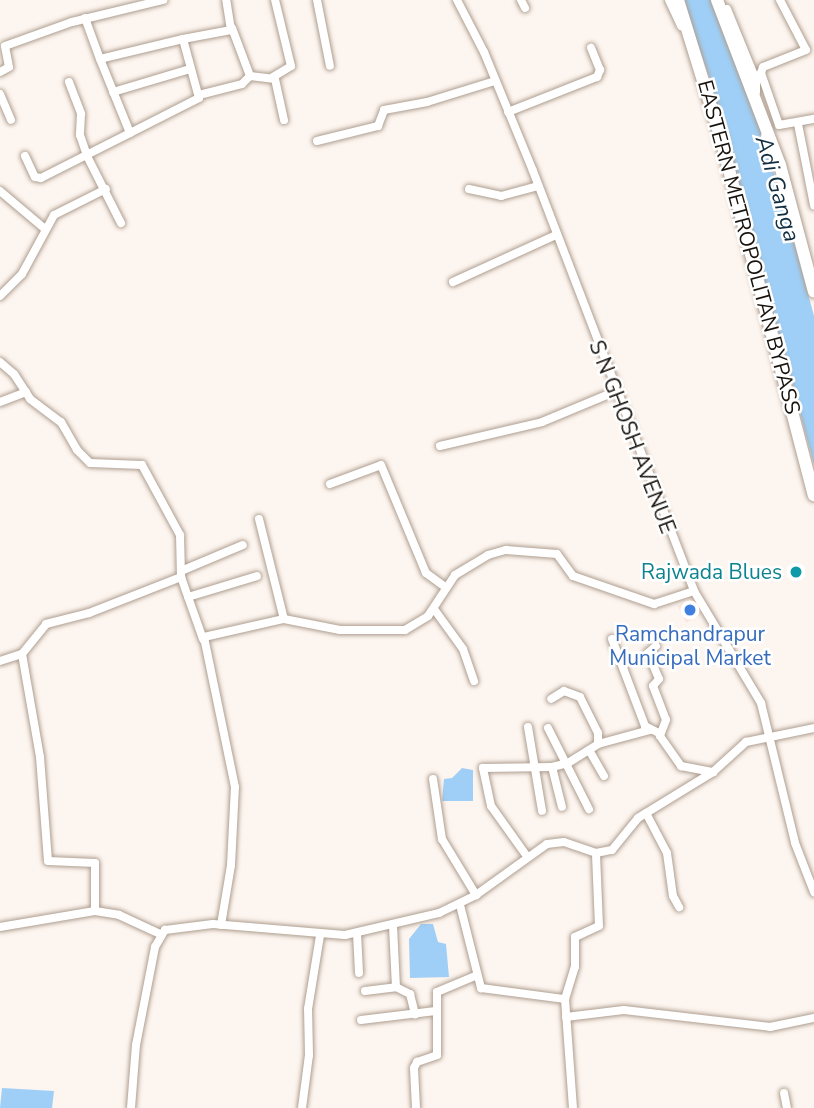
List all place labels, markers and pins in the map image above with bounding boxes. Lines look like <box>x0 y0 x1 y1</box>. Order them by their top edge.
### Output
place label: Rajwada Blues <box>641 559 782 585</box>
marker: Rajwada Blues <box>788 564 804 580</box>
marker: Ramchandrapur Municipal Market <box>682 602 698 618</box>
place label: Ramchandrapur Municipal Market <box>609 621 771 671</box>

